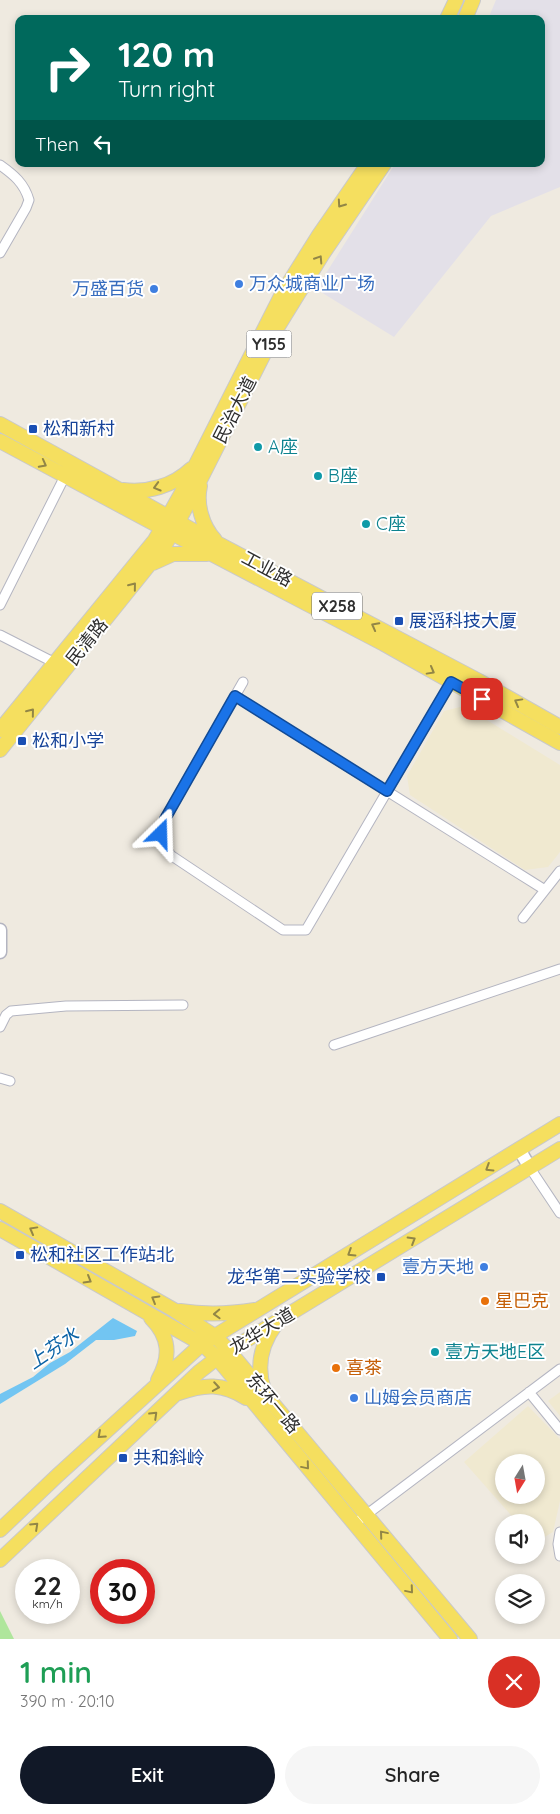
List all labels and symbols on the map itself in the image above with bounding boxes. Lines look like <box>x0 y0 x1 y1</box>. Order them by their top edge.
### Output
one-way arrow <box>338 198 347 208</box>
one-way arrow <box>313 256 323 265</box>
place label: 万众城商业广场 <box>249 272 375 295</box>
place label: 万盛百货 <box>72 277 144 300</box>
marker: 万众城商业广场 <box>233 278 245 290</box>
marker: 万盛百货 <box>148 283 160 295</box>
road number: Y155 <box>246 330 292 358</box>
street label: 民治大道 <box>208 372 261 447</box>
place label: 松和新村 <box>43 417 115 440</box>
marker: 松和新村 <box>27 423 39 435</box>
place label: A座 <box>268 435 298 458</box>
marker: A座 <box>252 441 264 453</box>
one-way arrow <box>38 458 47 468</box>
place label: B座 <box>328 464 358 487</box>
marker: B座 <box>312 470 324 482</box>
one-way arrow <box>154 482 162 492</box>
place label: C座 <box>376 512 406 535</box>
marker: C座 <box>360 518 372 530</box>
street label: 工业路 <box>238 546 296 591</box>
one-way arrow <box>127 582 136 591</box>
road number: X258 <box>312 592 362 620</box>
place label: 展滔科技大厦 <box>409 609 517 632</box>
street label: 民清路 <box>61 613 113 670</box>
marker: 展滔科技大厦 <box>393 615 405 627</box>
one-way arrow <box>371 622 380 632</box>
one-way arrow <box>426 664 435 674</box>
pin <box>461 678 503 720</box>
one-way arrow <box>514 699 523 709</box>
one-way arrow <box>25 709 33 718</box>
place label: 松和小学 <box>32 729 104 752</box>
marker: 松和小学 <box>16 735 28 747</box>
position arrow <box>134 807 186 859</box>
one-way arrow <box>485 1161 494 1171</box>
one-way arrow <box>29 1226 38 1236</box>
one-way arrow <box>406 1236 415 1246</box>
place label: 松和社区工作站北 <box>30 1243 174 1266</box>
one-way arrow <box>347 1247 356 1257</box>
marker: 松和社区工作站北 <box>14 1249 26 1261</box>
place label: 壹方天地 <box>402 1255 474 1278</box>
marker: 壹方天地 <box>478 1261 490 1273</box>
place label: 龙华第二实验学校 <box>227 1265 371 1288</box>
marker: 龙华第二实验学校 <box>375 1271 387 1283</box>
one-way arrow <box>82 1273 91 1283</box>
place label: 星巴克 <box>495 1289 549 1312</box>
one-way arrow <box>151 1295 160 1305</box>
marker: 星巴克 <box>479 1295 491 1307</box>
street label: 龙华大道 <box>225 1302 299 1359</box>
one-way arrow <box>213 1309 220 1319</box>
water label: 上芬水 <box>23 1322 84 1374</box>
place label: 壹方天地E区 <box>445 1340 545 1363</box>
marker: 壹方天地E区 <box>429 1346 441 1358</box>
place label: 喜茶 <box>346 1356 382 1379</box>
marker: 喜茶 <box>330 1362 342 1374</box>
street label: 东环一路 <box>241 1368 305 1438</box>
one-way arrow <box>212 1381 221 1391</box>
place label: 山姆会员商店 <box>364 1386 472 1409</box>
marker: 山姆会员商店 <box>348 1392 360 1404</box>
one-way arrow <box>148 1412 157 1421</box>
one-way arrow <box>98 1430 107 1439</box>
place label: 共和斜岭 <box>133 1446 205 1469</box>
marker: 共和斜岭 <box>117 1452 129 1464</box>
north arrow <box>495 1454 545 1504</box>
one-way arrow <box>300 1460 309 1469</box>
one-way arrow <box>30 1523 39 1532</box>
one-way arrow <box>379 1531 388 1540</box>
speed limit sign: 30 <box>90 1559 155 1624</box>
one-way arrow <box>404 1585 413 1594</box>

